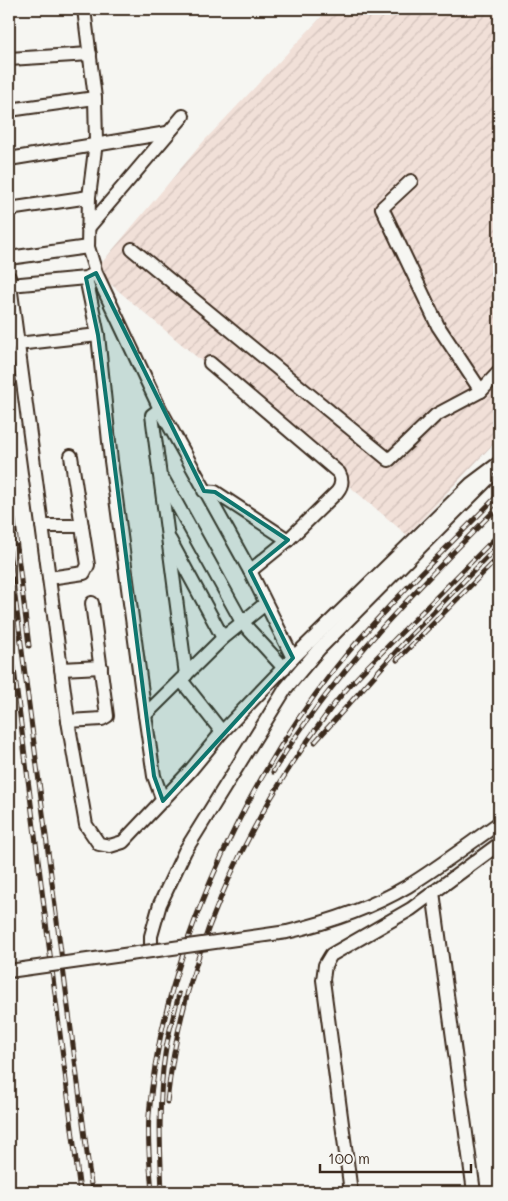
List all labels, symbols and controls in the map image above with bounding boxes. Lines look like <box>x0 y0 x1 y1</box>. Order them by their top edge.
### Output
scale bar <box>320 1141 472 1173</box>
text: 100 m <box>328 1148 370 1168</box>

